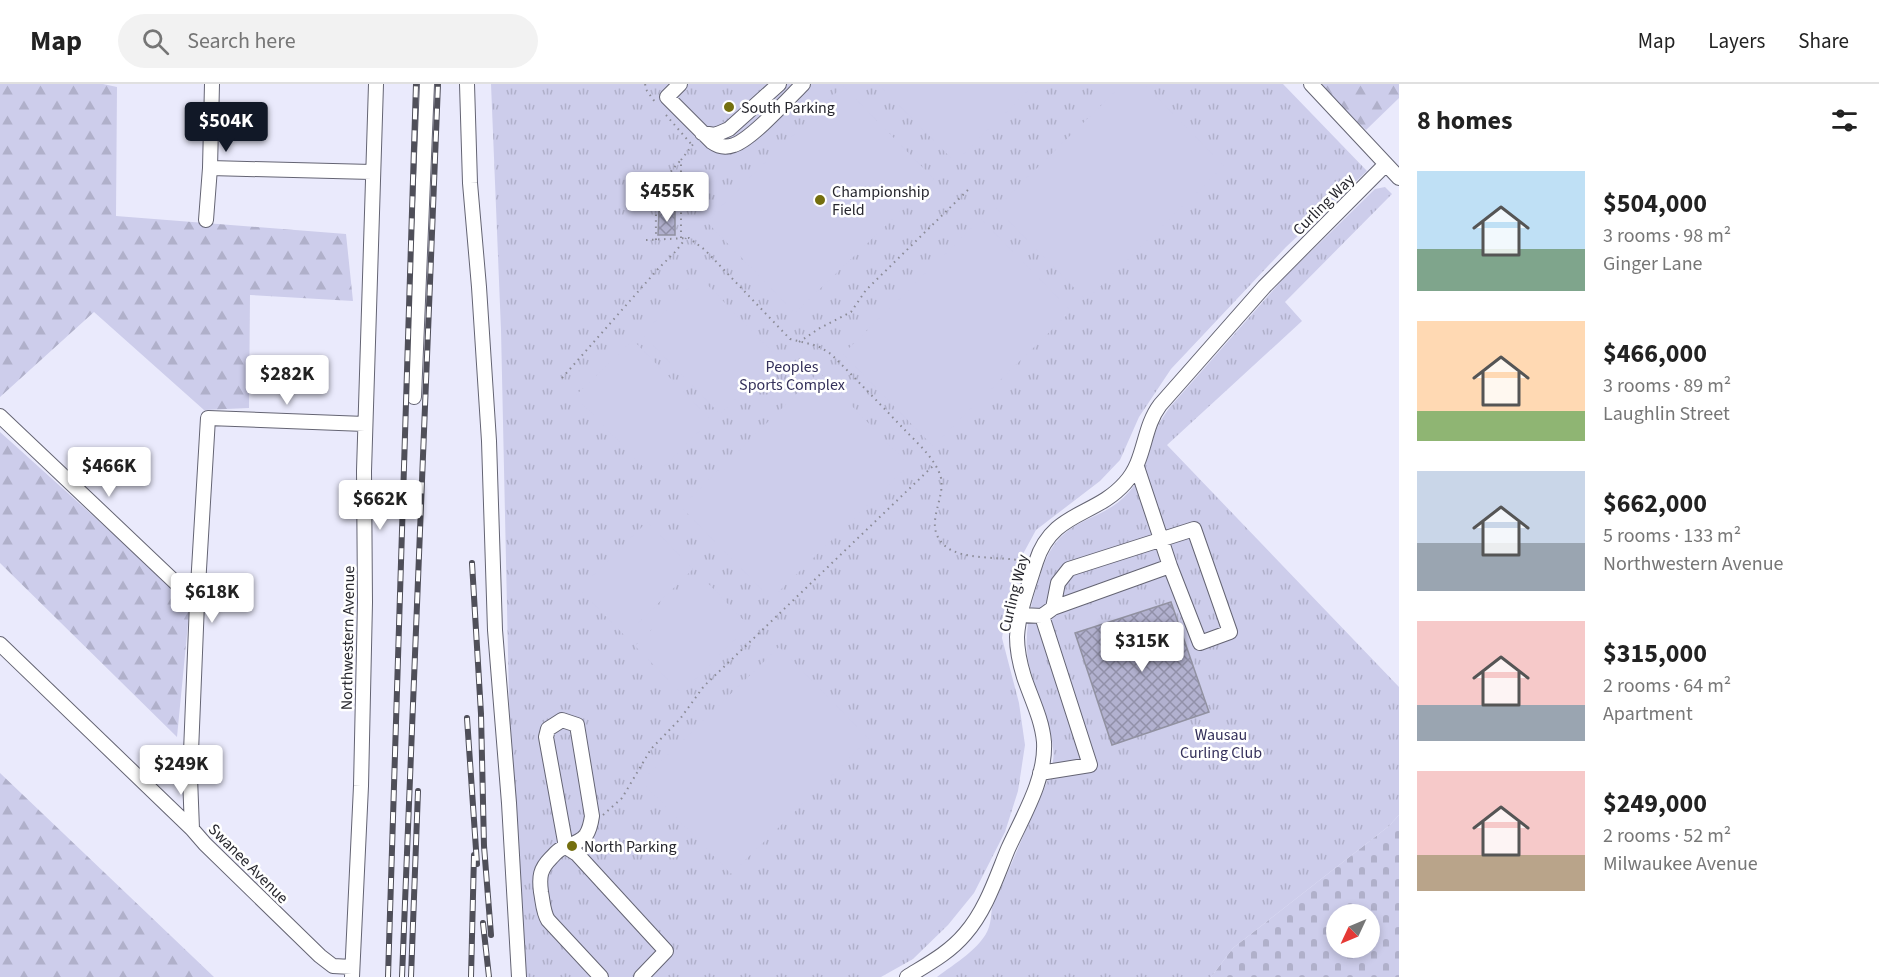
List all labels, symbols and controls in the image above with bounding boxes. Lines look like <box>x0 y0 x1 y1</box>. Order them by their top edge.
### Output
search box <box>118 14 538 68</box>
text: Map <box>30 21 82 61</box>
icon: search <box>139 25 172 58</box>
text: Search here <box>187 25 296 57</box>
text: Map <box>1638 26 1675 56</box>
text: Layers <box>1708 26 1765 56</box>
text: Share <box>1798 26 1849 56</box>
place label: South Parking <box>741 97 835 119</box>
marker: South Parking <box>722 100 736 114</box>
pin: $504K <box>184 102 268 153</box>
text: 8 homes <box>1417 102 1512 139</box>
icon: filters <box>1828 104 1861 137</box>
text: $504K <box>199 107 253 135</box>
street label: Curling Way <box>1288 169 1360 240</box>
pin: $455K <box>625 172 709 223</box>
text: $455K <box>640 177 694 205</box>
place label: Championship Field <box>832 181 930 221</box>
text: $504,000 <box>1603 185 1707 222</box>
marker: Championship Field <box>813 193 827 207</box>
icon: home <box>1465 195 1537 267</box>
text: 3 rooms · 98 m² <box>1603 222 1731 250</box>
text: Ginger Lane <box>1603 250 1703 278</box>
text: $466,000 <box>1603 335 1707 372</box>
icon: home <box>1465 345 1537 417</box>
pin: $282K <box>245 355 329 406</box>
park label: Peoples Sports Complex <box>739 356 845 396</box>
text: $282K <box>260 360 314 388</box>
text: 3 rooms · 89 m² <box>1603 372 1731 400</box>
text: Laughlin Street <box>1603 400 1730 428</box>
pin: $466K <box>67 447 151 498</box>
text: $466K <box>82 452 136 480</box>
pin: $662K <box>338 480 422 531</box>
text: $662K <box>353 485 407 513</box>
text: $662,000 <box>1603 485 1707 522</box>
icon: home <box>1465 495 1537 567</box>
text: 5 rooms · 133 m² <box>1603 522 1741 550</box>
text: Northwestern Avenue <box>1603 550 1784 578</box>
street label: Curling Way <box>994 552 1034 634</box>
street label: Northwestern Avenue <box>336 566 360 710</box>
pin: $618K <box>170 573 254 624</box>
text: $618K <box>185 578 239 606</box>
pin: $315K <box>1100 622 1184 673</box>
text: $315K <box>1115 627 1169 655</box>
text: $315,000 <box>1603 635 1707 672</box>
icon: home <box>1465 645 1537 717</box>
text: 2 rooms · 64 m² <box>1603 672 1731 700</box>
text: Apartment <box>1603 700 1693 728</box>
park label: Wausau Curling Club <box>1180 724 1262 764</box>
pin: $249K <box>139 745 223 796</box>
text: $249K <box>154 750 208 778</box>
text: $249,000 <box>1603 785 1707 822</box>
icon: home <box>1465 795 1537 867</box>
street label: Swanee Avenue <box>203 819 293 909</box>
text: 2 rooms · 52 m² <box>1603 822 1731 850</box>
place label: North Parking <box>584 836 677 858</box>
marker: North Parking <box>565 839 579 853</box>
text: Milwaukee Avenue <box>1603 850 1758 878</box>
north arrow <box>1326 904 1380 958</box>
map controls <box>1326 904 1380 958</box>

